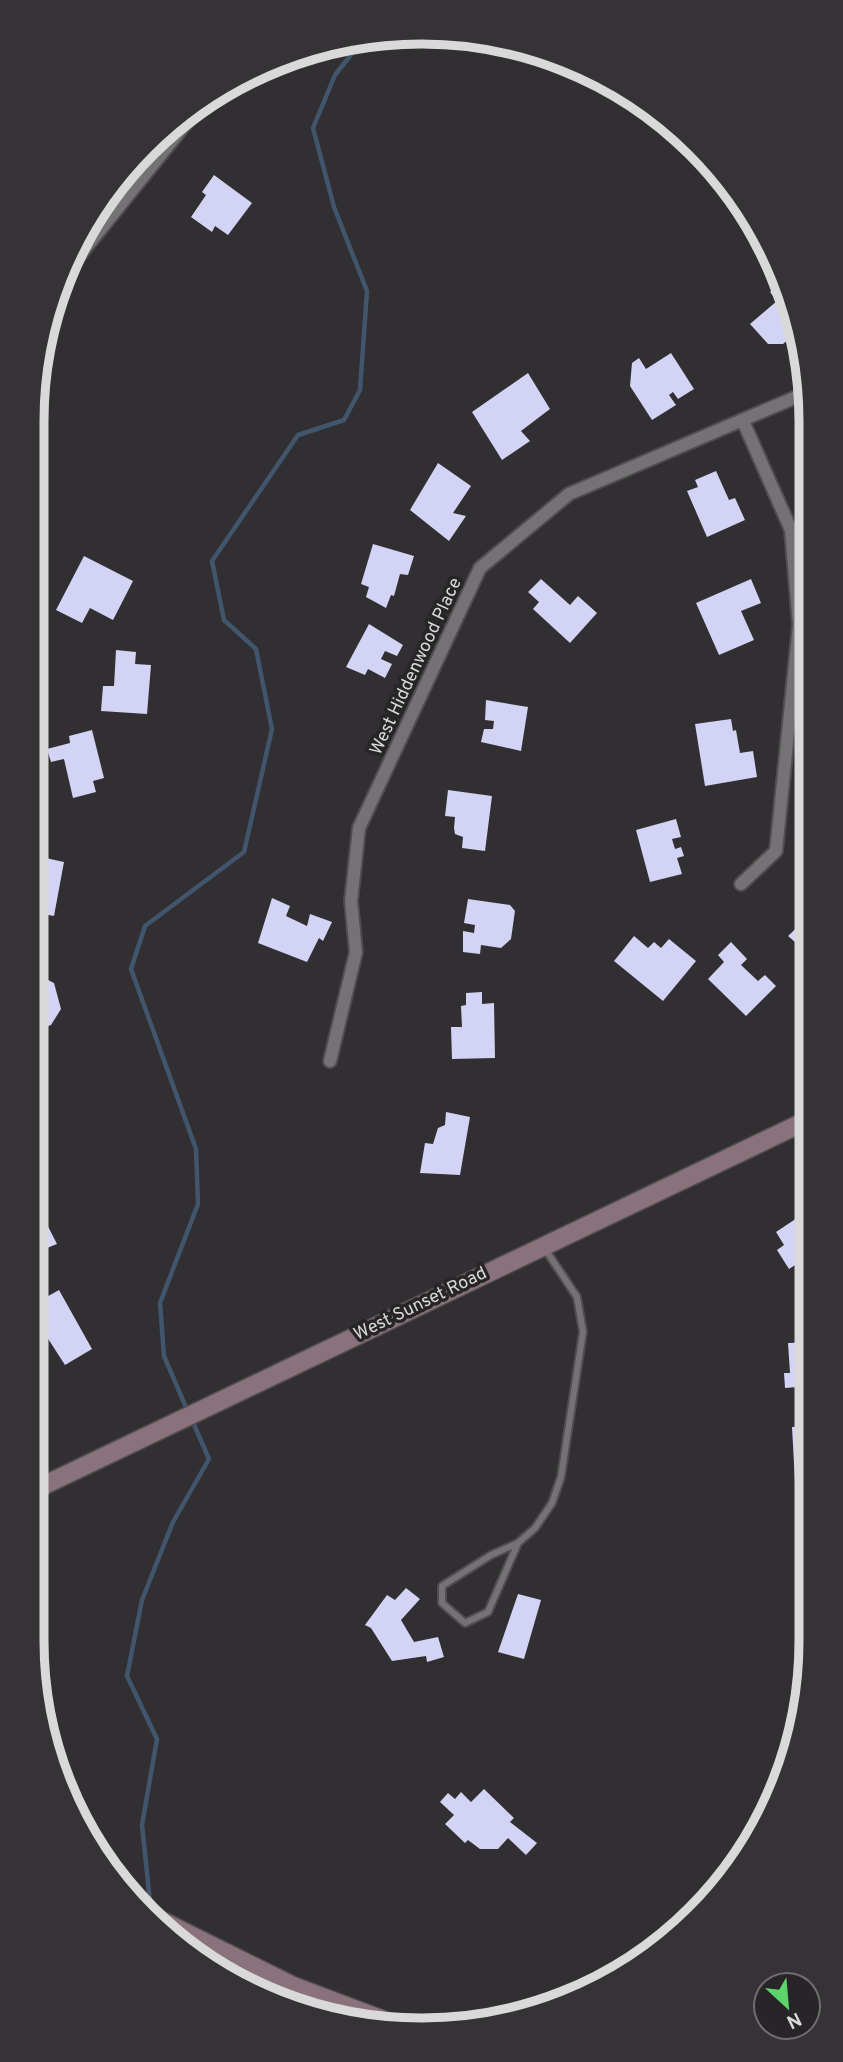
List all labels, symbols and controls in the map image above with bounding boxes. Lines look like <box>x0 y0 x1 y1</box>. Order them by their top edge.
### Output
street label: West Hiddenwood Place <box>365 574 468 759</box>
street label: West Sunset Road <box>350 1262 491 1347</box>
north arrow <box>752 1971 822 2041</box>
text: N <box>782 2006 805 2033</box>

